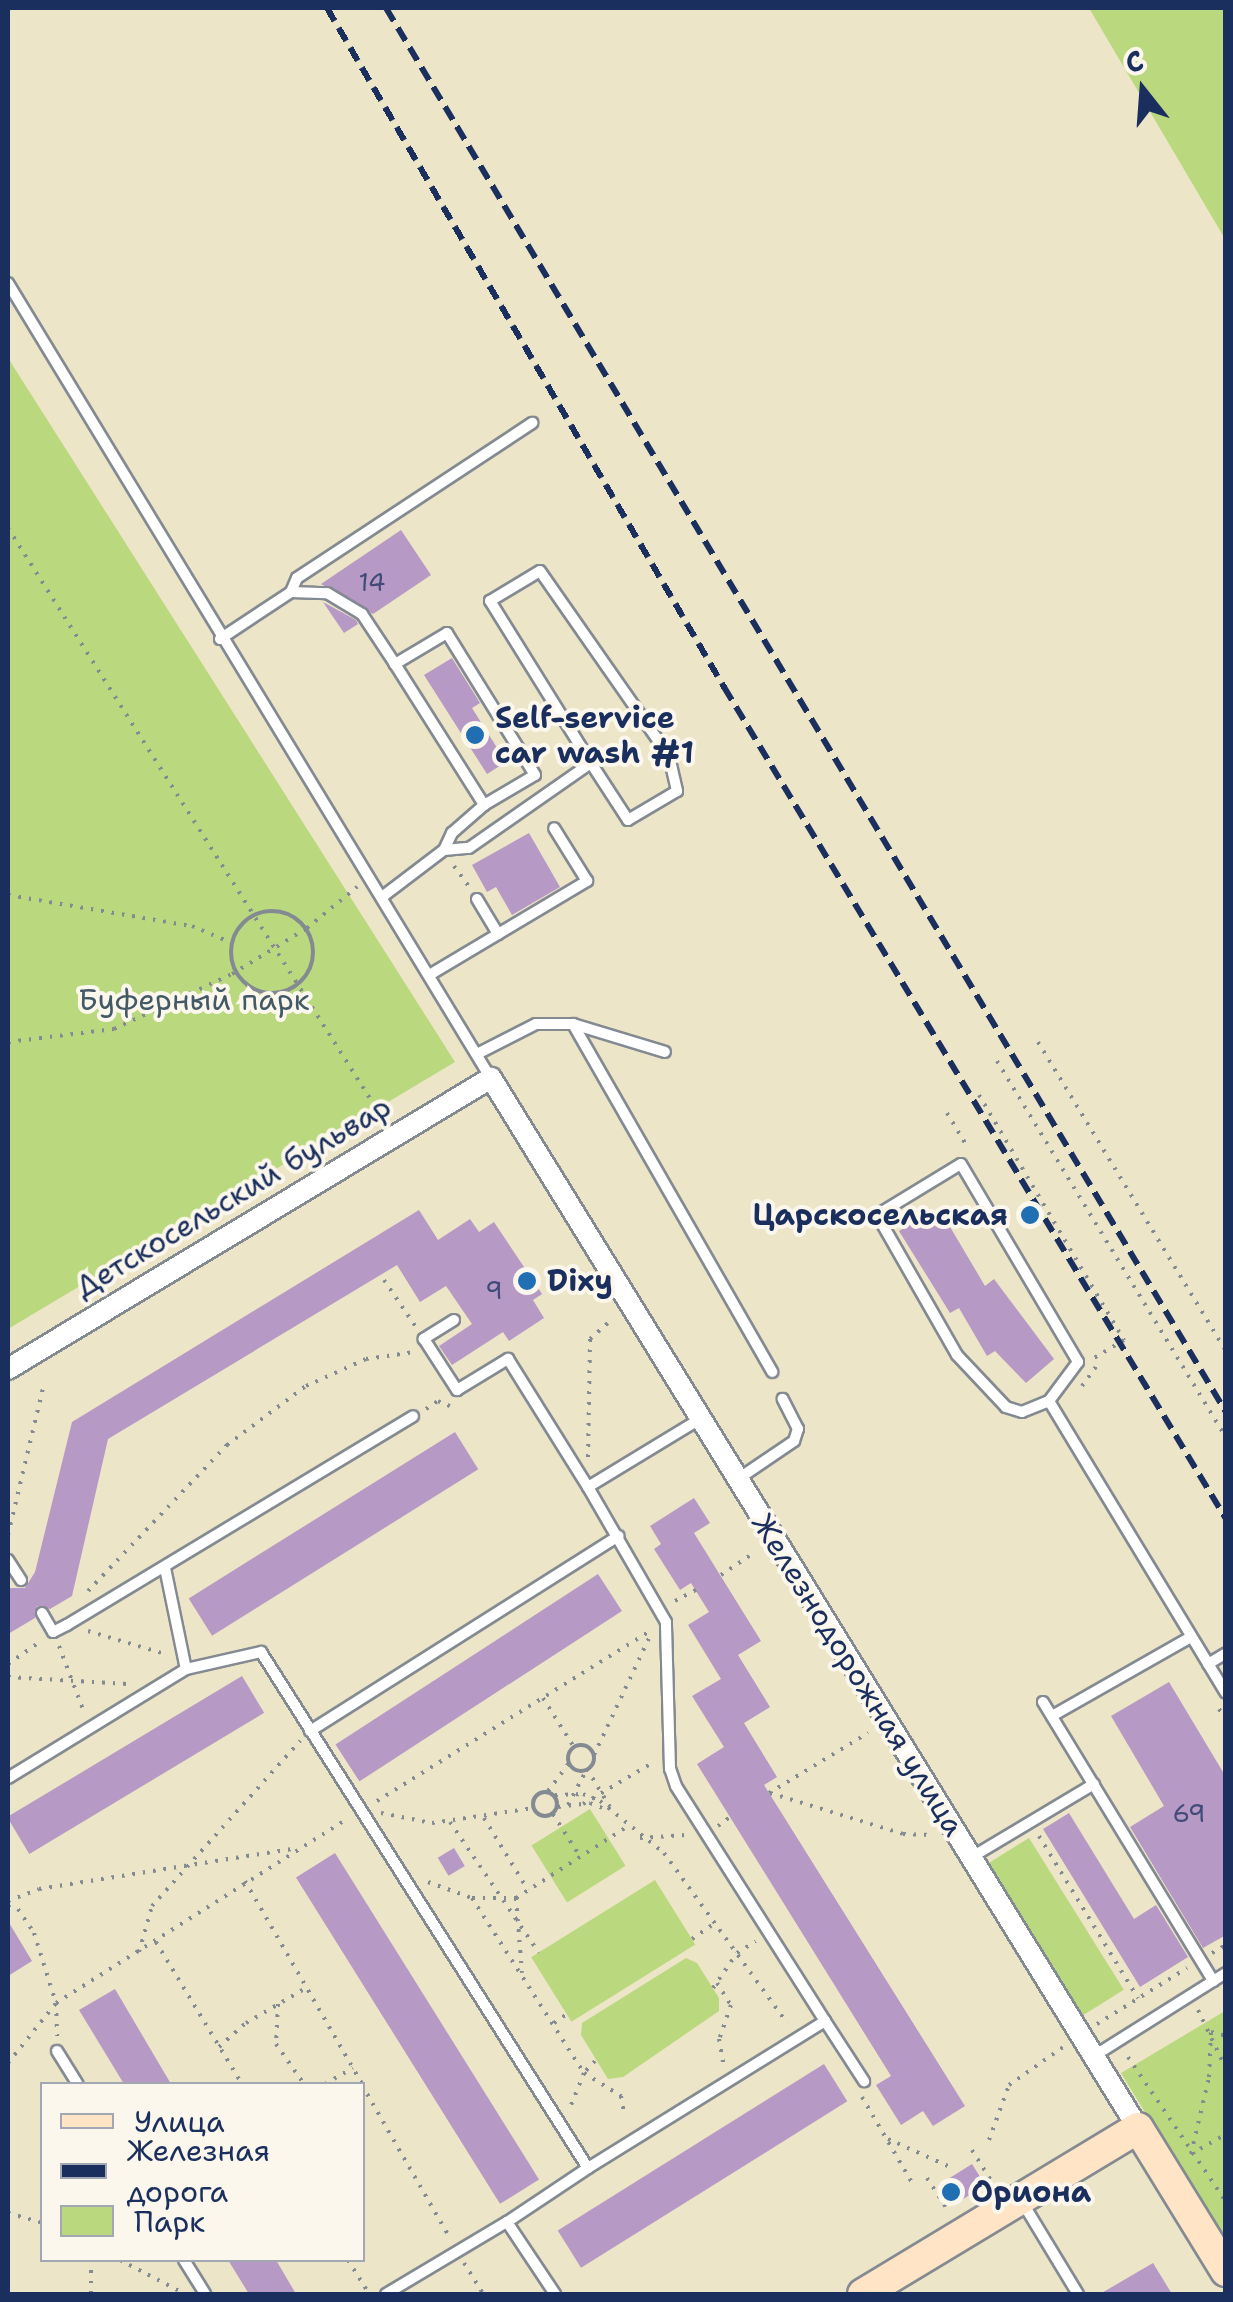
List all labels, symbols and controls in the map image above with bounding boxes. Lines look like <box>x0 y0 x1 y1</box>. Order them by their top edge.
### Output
north arrow <box>1093 40 1193 140</box>
text: С <box>1120 41 1148 82</box>
house number: 14 <box>359 567 385 597</box>
place label: Self-service car wash #1 <box>495 700 694 770</box>
marker: Self-service car wash #1 <box>464 724 486 746</box>
park label: Буферный парк <box>78 982 310 1018</box>
street label: Детскосельский бульвар <box>69 1088 397 1306</box>
place label: Царскосельская <box>753 1197 1008 1233</box>
marker: Царскосельская <box>1017 1202 1043 1228</box>
place label: Dixy <box>547 1263 613 1299</box>
marker: Dixy <box>516 1270 538 1292</box>
house number: 9 <box>485 1275 503 1305</box>
street label: Железнодорожная улица <box>744 1507 972 1843</box>
house number: 69 <box>1172 1798 1206 1828</box>
legend <box>40 2082 365 2262</box>
text: Улица <box>134 2101 225 2142</box>
text: Железная дорога <box>127 2130 270 2212</box>
place label: Ориона <box>971 2174 1091 2210</box>
marker: Ориона <box>940 2181 962 2203</box>
text: Парк <box>134 2201 205 2242</box>

